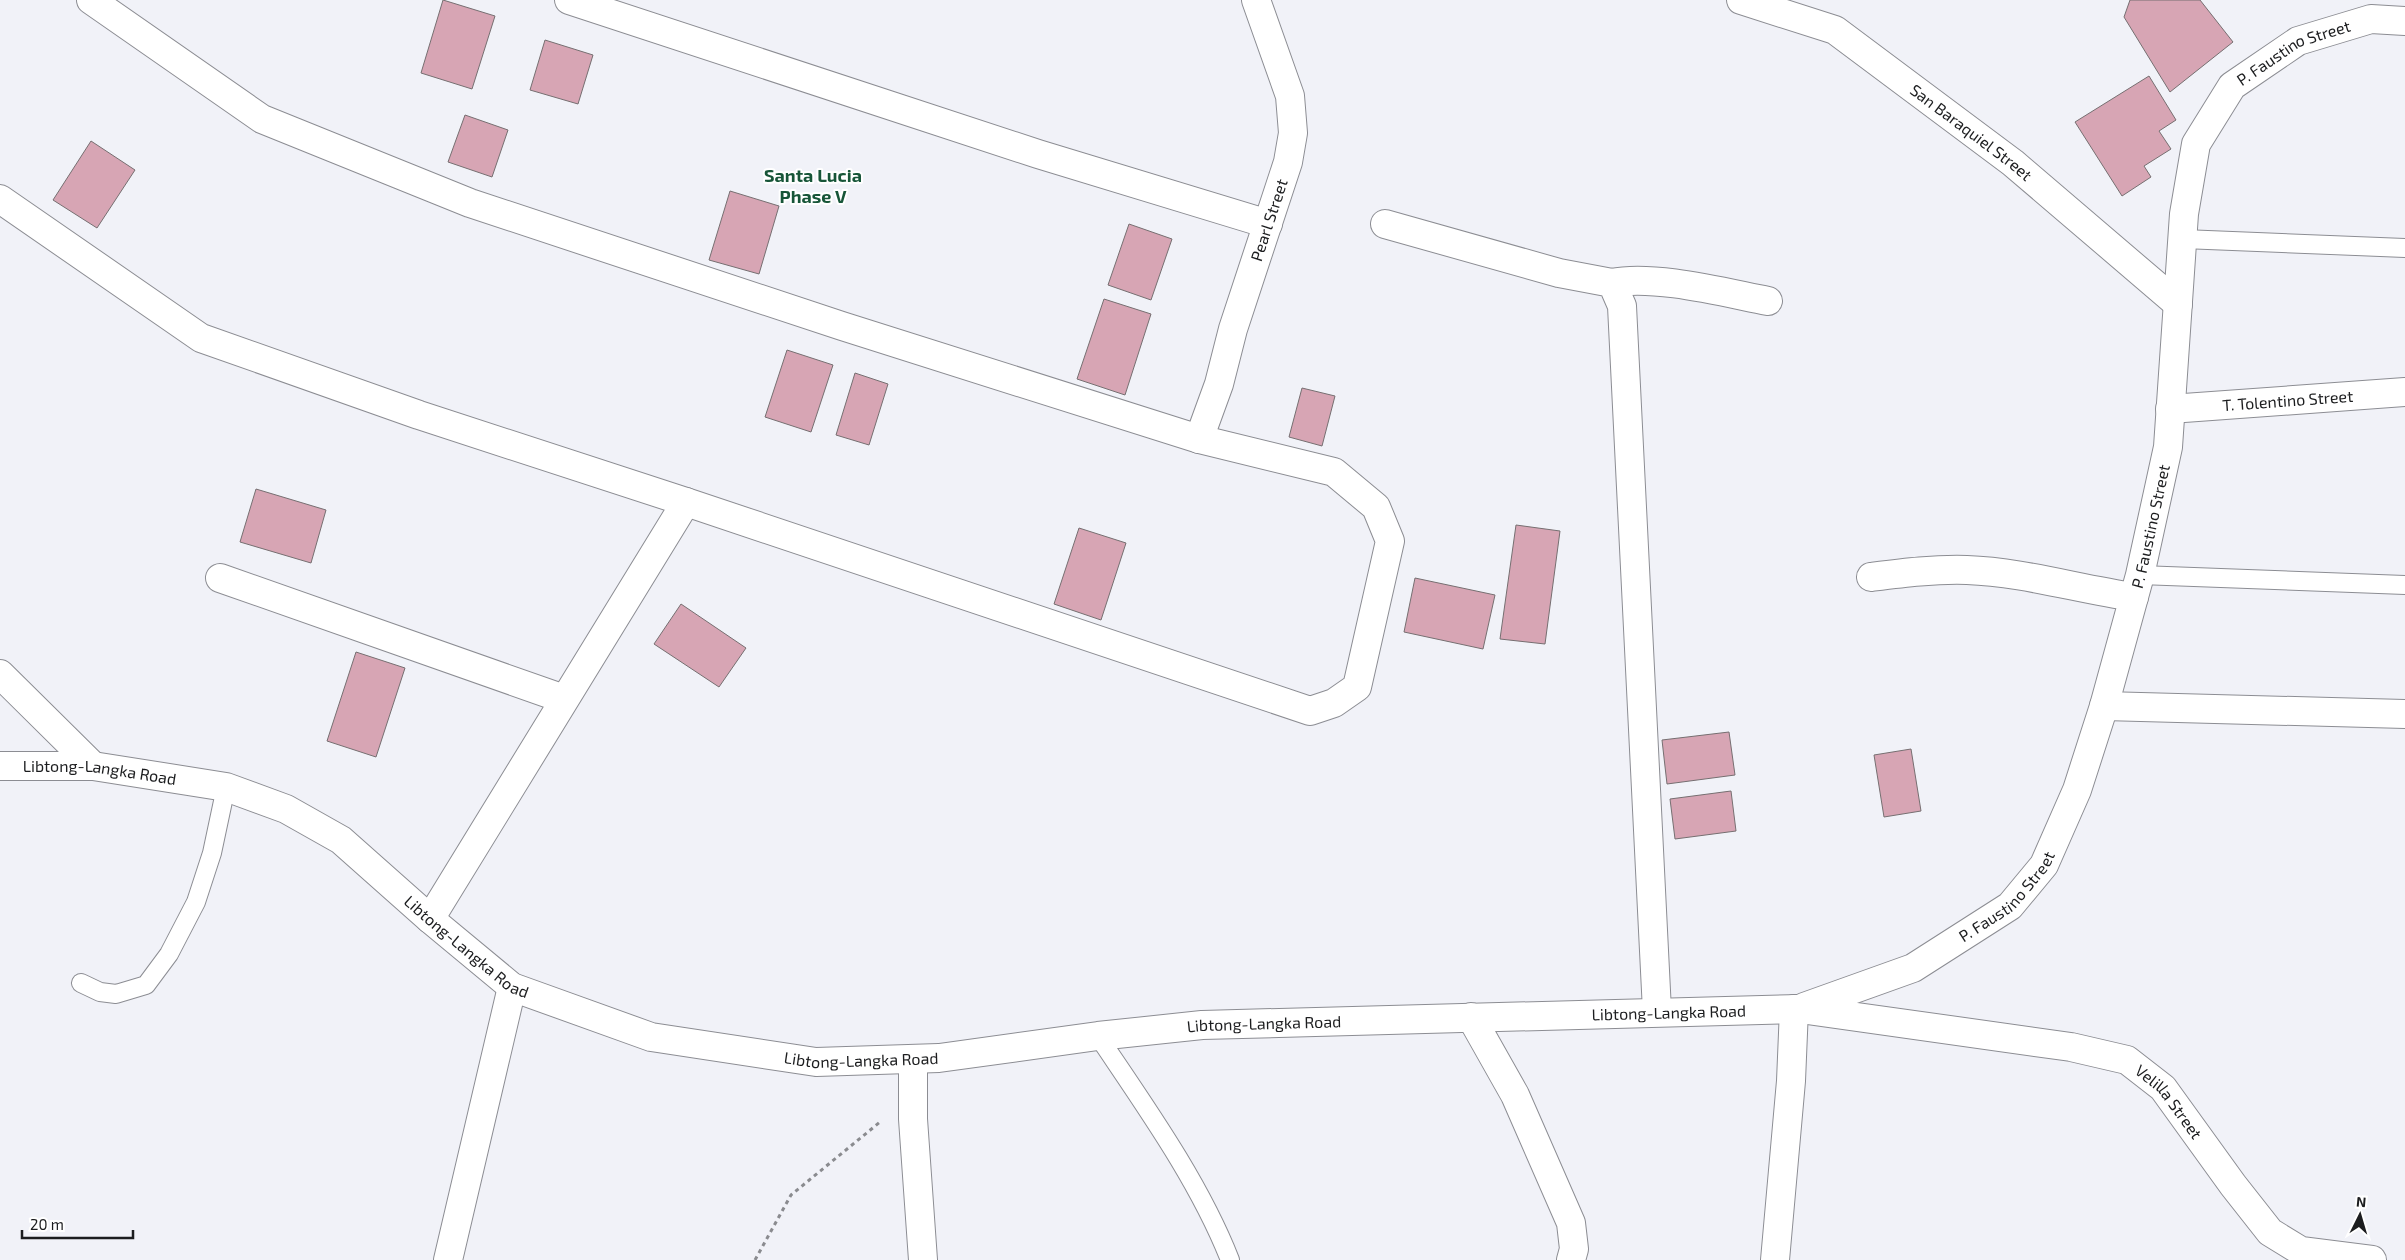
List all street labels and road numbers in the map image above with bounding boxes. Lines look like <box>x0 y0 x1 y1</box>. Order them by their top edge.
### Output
street label: P. Faustino Street <box>2233 16 2353 89</box>
street label: San Baraquiel Street <box>1907 80 2036 184</box>
street label: Pearl Street <box>1246 176 1291 264</box>
street label: T. Tolentino Street <box>2222 386 2354 414</box>
street label: P. Faustino Street <box>2127 462 2173 590</box>
street label: Libtong-Langka Road <box>23 756 178 788</box>
street label: P. Faustino Street <box>1955 848 2058 945</box>
street label: Libtong-Langka Road <box>401 891 531 1001</box>
street label: Libtong-Langka Road <box>1591 1000 1746 1024</box>
street label: Libtong-Langka Road <box>1186 1011 1342 1036</box>
street label: Libtong-Langka Road <box>783 1047 939 1072</box>
street label: Velilla Street <box>2132 1060 2207 1142</box>

